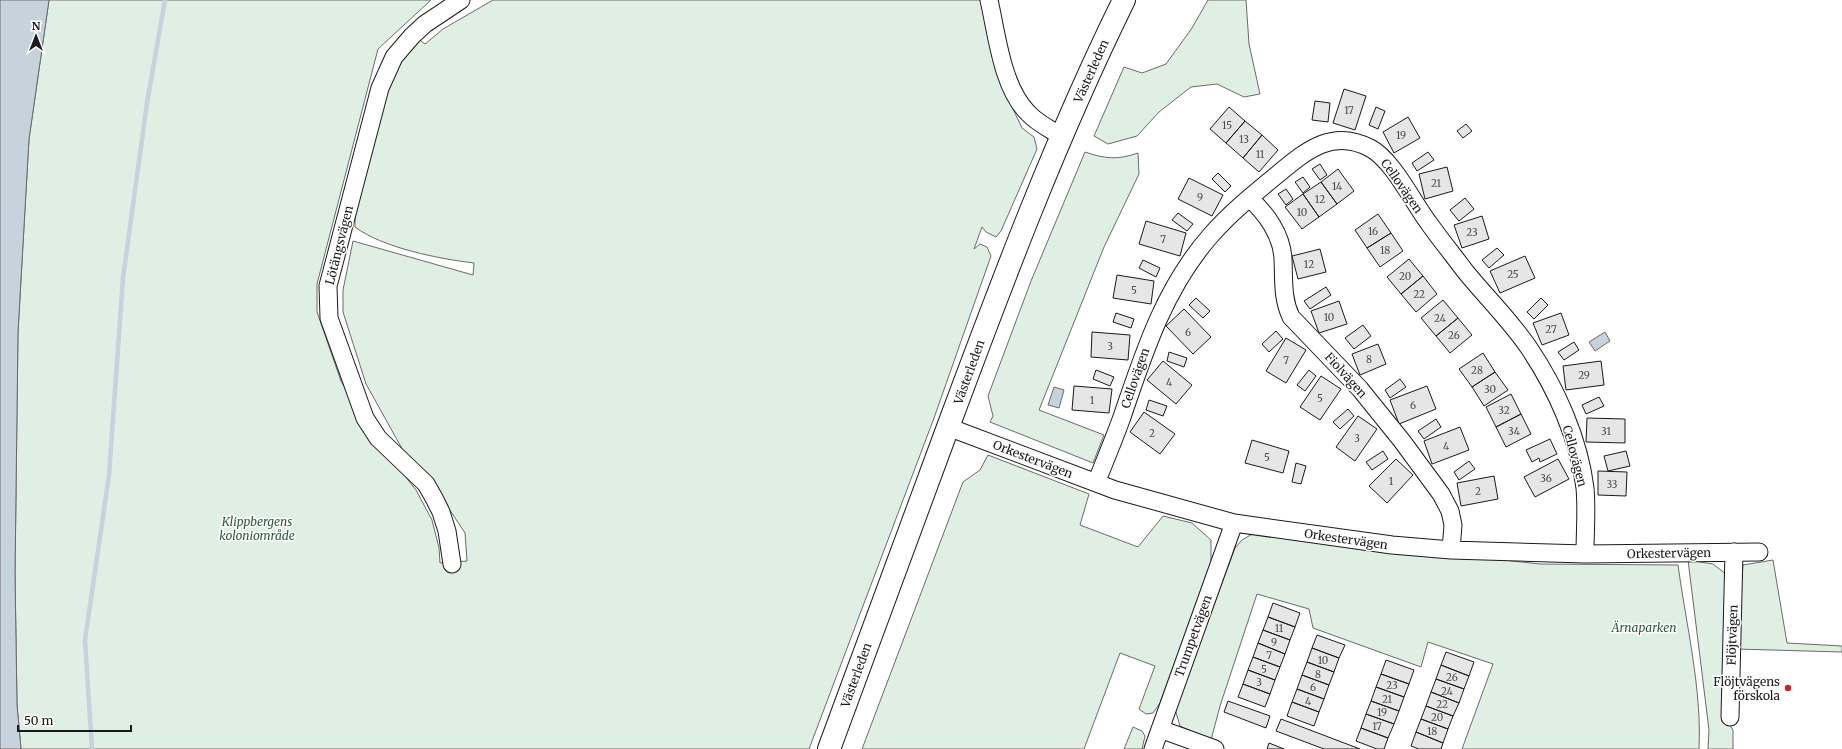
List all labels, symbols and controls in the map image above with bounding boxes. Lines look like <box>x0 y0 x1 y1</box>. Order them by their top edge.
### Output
north arrow <box>16 16 56 56</box>
text: N <box>32 19 41 33</box>
street label: Västerleden <box>1070 37 1112 106</box>
house number: 17 <box>1344 104 1354 117</box>
house number: 15 <box>1222 119 1232 132</box>
house number: 19 <box>1396 129 1406 142</box>
house number: 13 <box>1239 133 1249 146</box>
house number: 11 <box>1256 148 1265 161</box>
street label: Cellovägen <box>1378 156 1426 216</box>
house number: 21 <box>1431 177 1442 190</box>
house number: 14 <box>1332 180 1342 193</box>
house number: 9 <box>1197 191 1203 204</box>
house number: 12 <box>1315 193 1325 206</box>
street label: Lötängsvägen <box>322 204 356 286</box>
house number: 10 <box>1297 206 1307 219</box>
house number: 16 <box>1368 225 1378 238</box>
house number: 23 <box>1466 226 1478 239</box>
house number: 7 <box>1160 233 1166 246</box>
house number: 18 <box>1380 244 1390 257</box>
house number: 12 <box>1304 258 1314 271</box>
house number: 25 <box>1507 268 1519 281</box>
house number: 20 <box>1399 270 1411 283</box>
house number: 5 <box>1131 284 1137 297</box>
house number: 22 <box>1413 288 1425 301</box>
house number: 10 <box>1324 311 1334 324</box>
house number: 24 <box>1434 312 1446 325</box>
house number: 27 <box>1545 323 1557 336</box>
house number: 6 <box>1185 326 1191 339</box>
house number: 26 <box>1448 329 1460 342</box>
street label: Västerleden <box>950 338 988 407</box>
house number: 3 <box>1107 340 1113 353</box>
street label: Cellovägen <box>1118 346 1152 410</box>
street label: Fiolvägen <box>1322 349 1370 401</box>
house number: 8 <box>1366 353 1372 366</box>
house number: 7 <box>1283 354 1289 367</box>
house number: 28 <box>1471 364 1483 377</box>
house number: 29 <box>1578 369 1590 382</box>
house number: 4 <box>1166 376 1172 389</box>
house number: 30 <box>1484 383 1496 396</box>
house number: 5 <box>1317 392 1323 405</box>
house number: 1 <box>1090 394 1095 407</box>
house number: 6 <box>1410 399 1416 412</box>
house number: 32 <box>1498 404 1510 417</box>
street label: Cellovägen <box>1560 424 1590 488</box>
house number: 34 <box>1508 425 1520 438</box>
house number: 31 <box>1601 425 1611 438</box>
house number: 2 <box>1149 427 1155 440</box>
house number: 3 <box>1354 432 1360 445</box>
street label: Orkestervägen <box>991 437 1075 481</box>
house number: 4 <box>1443 440 1449 453</box>
house number: 5 <box>1264 451 1270 464</box>
house number: 36 <box>1540 472 1552 485</box>
house number: 1 <box>1389 475 1394 488</box>
house number: 33 <box>1607 478 1618 491</box>
house number: 2 <box>1475 485 1481 498</box>
park label: Klippbergens koloniområde <box>219 514 295 543</box>
street label: Orkestervägen <box>1303 526 1389 552</box>
street label: Orkestervägen <box>1627 545 1711 561</box>
street label: Trumpetvägen <box>1171 593 1215 679</box>
street label: Flöjtvägen <box>1723 604 1741 666</box>
park label: Ärnaparken <box>1610 620 1677 635</box>
house number: 11 <box>1275 622 1284 635</box>
house number: 9 <box>1271 636 1277 649</box>
street label: Västerleden <box>837 641 875 710</box>
house number: 7 <box>1266 649 1272 662</box>
house number: 10 <box>1318 654 1328 667</box>
house number: 5 <box>1261 663 1267 676</box>
house number: 8 <box>1315 668 1321 681</box>
house number: 26 <box>1446 671 1458 684</box>
place label: Flöjtvägens förskola <box>1713 674 1781 703</box>
house number: 3 <box>1256 676 1262 689</box>
house number: 23 <box>1386 679 1398 692</box>
house number: 6 <box>1310 681 1316 694</box>
marker: Flöjtvägens förskola <box>1783 683 1793 693</box>
house number: 24 <box>1441 685 1453 698</box>
house number: 21 <box>1382 693 1393 706</box>
house number: 4 <box>1305 695 1311 708</box>
house number: 22 <box>1436 698 1448 711</box>
house number: 19 <box>1377 706 1387 719</box>
scale bar <box>18 707 131 733</box>
house number: 20 <box>1431 711 1443 724</box>
text: 50 m <box>24 713 53 728</box>
house number: 17 <box>1372 720 1382 733</box>
house number: 18 <box>1427 725 1437 738</box>

